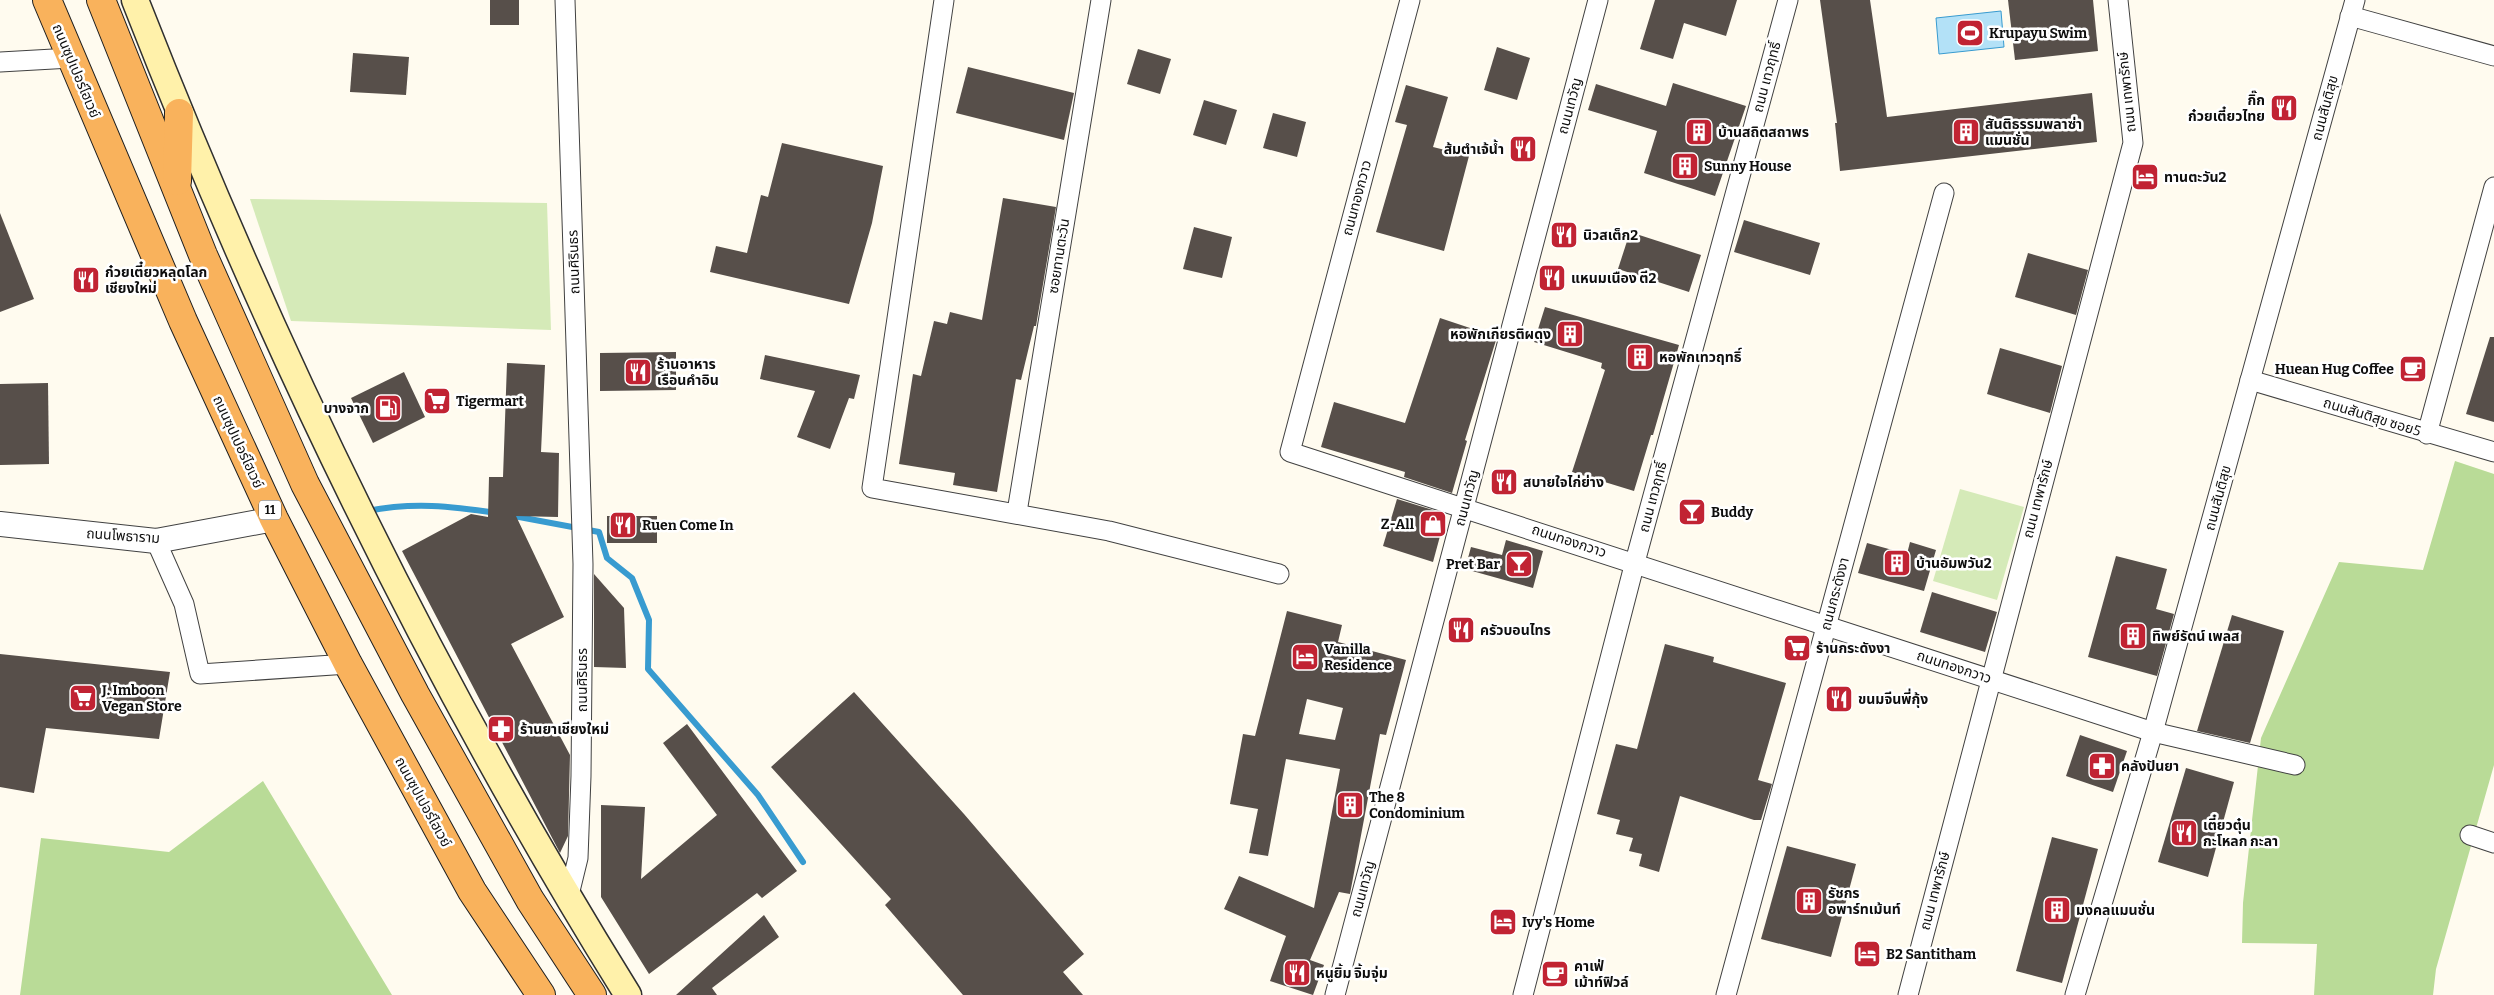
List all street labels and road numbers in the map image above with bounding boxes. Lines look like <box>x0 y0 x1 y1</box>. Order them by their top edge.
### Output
street label: ถนนซุปเปอร์ไฮเวย์ <box>49 22 103 121</box>
street label: ถนน เทวฤทธิ์ <box>1749 40 1785 114</box>
street label: ถนน เทพารักษ์ <box>2114 51 2140 133</box>
street label: ถนนสันติสุข <box>2308 74 2342 142</box>
street label: ถนนเทวัญ <box>1554 76 1586 136</box>
street label: ถนนทองกวาว <box>1339 158 1375 238</box>
street label: ซอยทานตะวัน <box>1045 217 1073 295</box>
street label: ถนนศิรินธร <box>564 229 584 294</box>
street label: ถนนซุปเปอร์ไฮเวย์ <box>209 393 267 491</box>
street label: ถนนสันติสุข ซอย5 <box>2321 394 2423 440</box>
street label: ถนน เทพารักษ์ <box>2019 458 2057 540</box>
street label: ถนน เทวฤทธิ์ <box>1635 460 1671 534</box>
street label: ถนนสันติสุข <box>2201 464 2235 532</box>
street label: ถนนเทวัญ <box>1451 468 1483 528</box>
road number: 11 <box>259 500 281 520</box>
street label: ถนนทองกวาว <box>1529 521 1609 561</box>
street label: ถนนโพธาราม <box>86 525 160 547</box>
street label: ถนนกระดังงา <box>1817 556 1853 632</box>
street label: ถนนทองกวาว <box>1914 647 1994 687</box>
street label: ถนนศิรินธร <box>574 648 591 712</box>
street label: ถนนซุปเปอร์ไฮเวย์ <box>391 754 455 850</box>
street label: ถนน เทพารักษ์ <box>1916 850 1954 932</box>
street label: ถนนเทวัญ <box>1347 859 1379 919</box>

